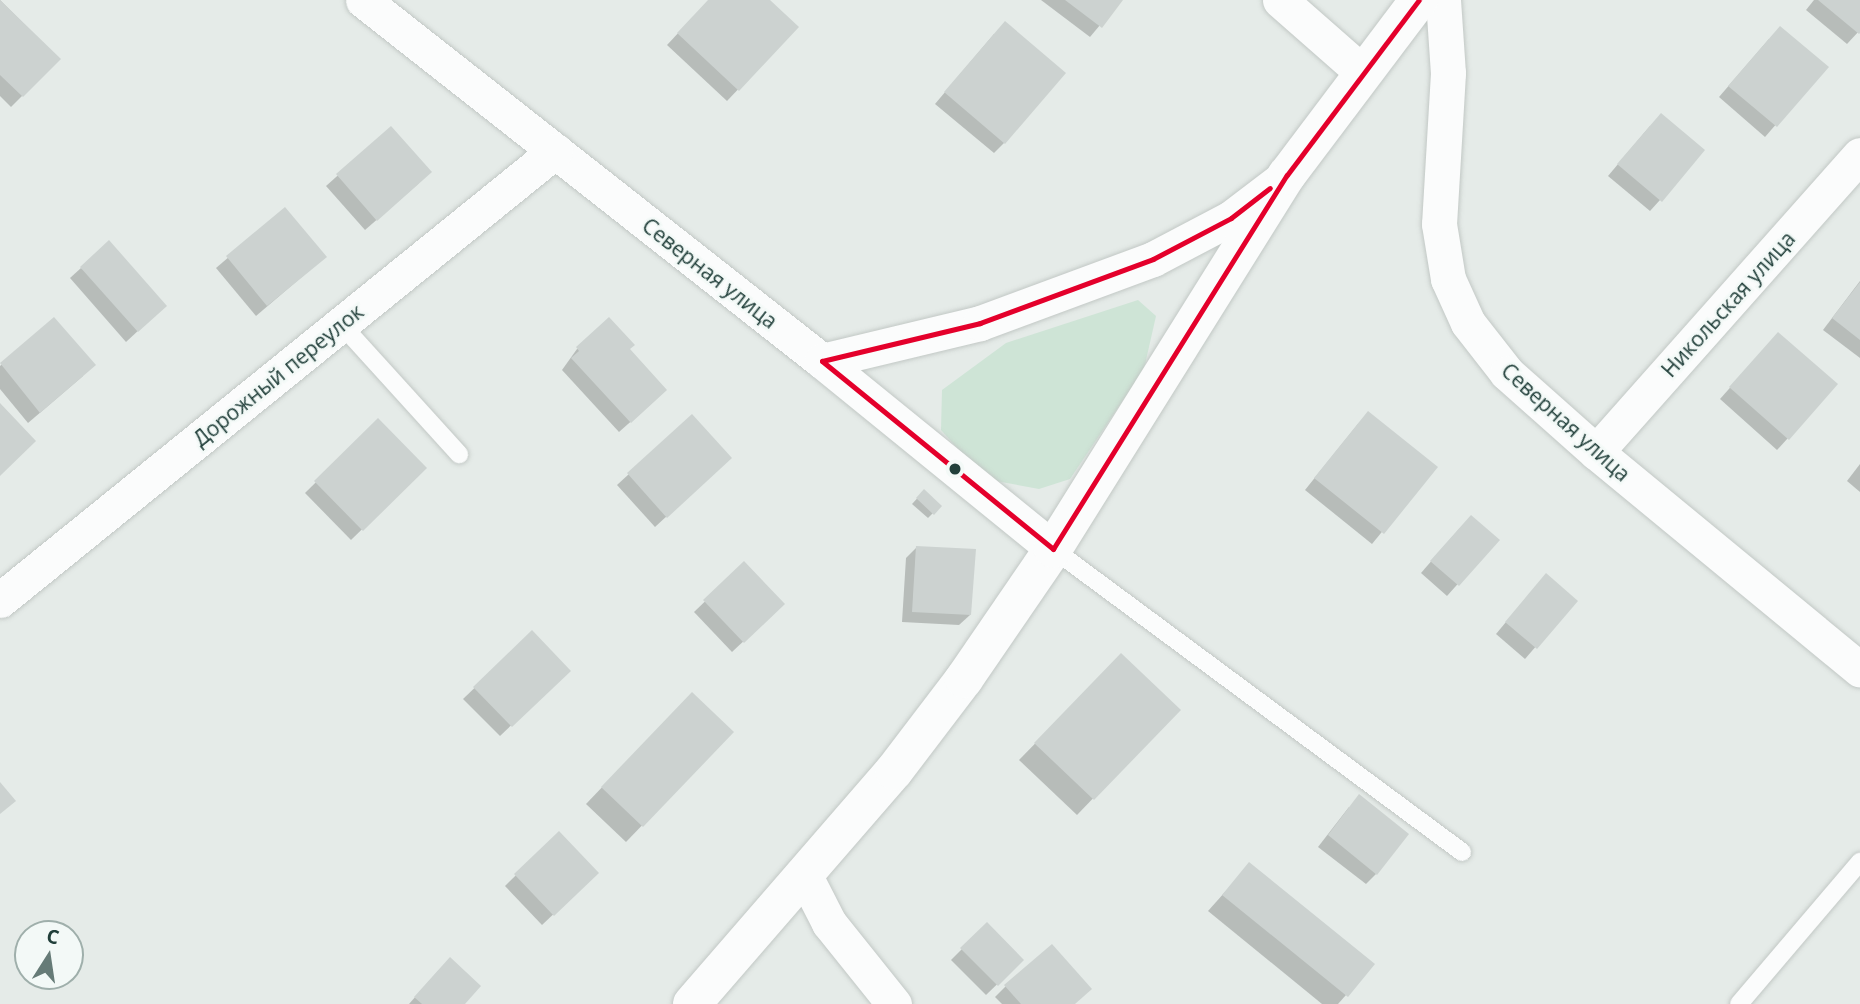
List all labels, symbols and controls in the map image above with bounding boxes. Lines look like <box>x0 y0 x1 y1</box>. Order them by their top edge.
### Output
street label: Северная улица <box>637 212 783 334</box>
street label: Никольская улица <box>1656 226 1800 382</box>
street label: Дорожный переулок <box>188 299 368 451</box>
street label: Северная улица <box>1496 358 1636 486</box>
unlabelled marker <box>948 462 962 476</box>
north arrow <box>14 920 84 990</box>
text: С <box>44 922 62 950</box>

